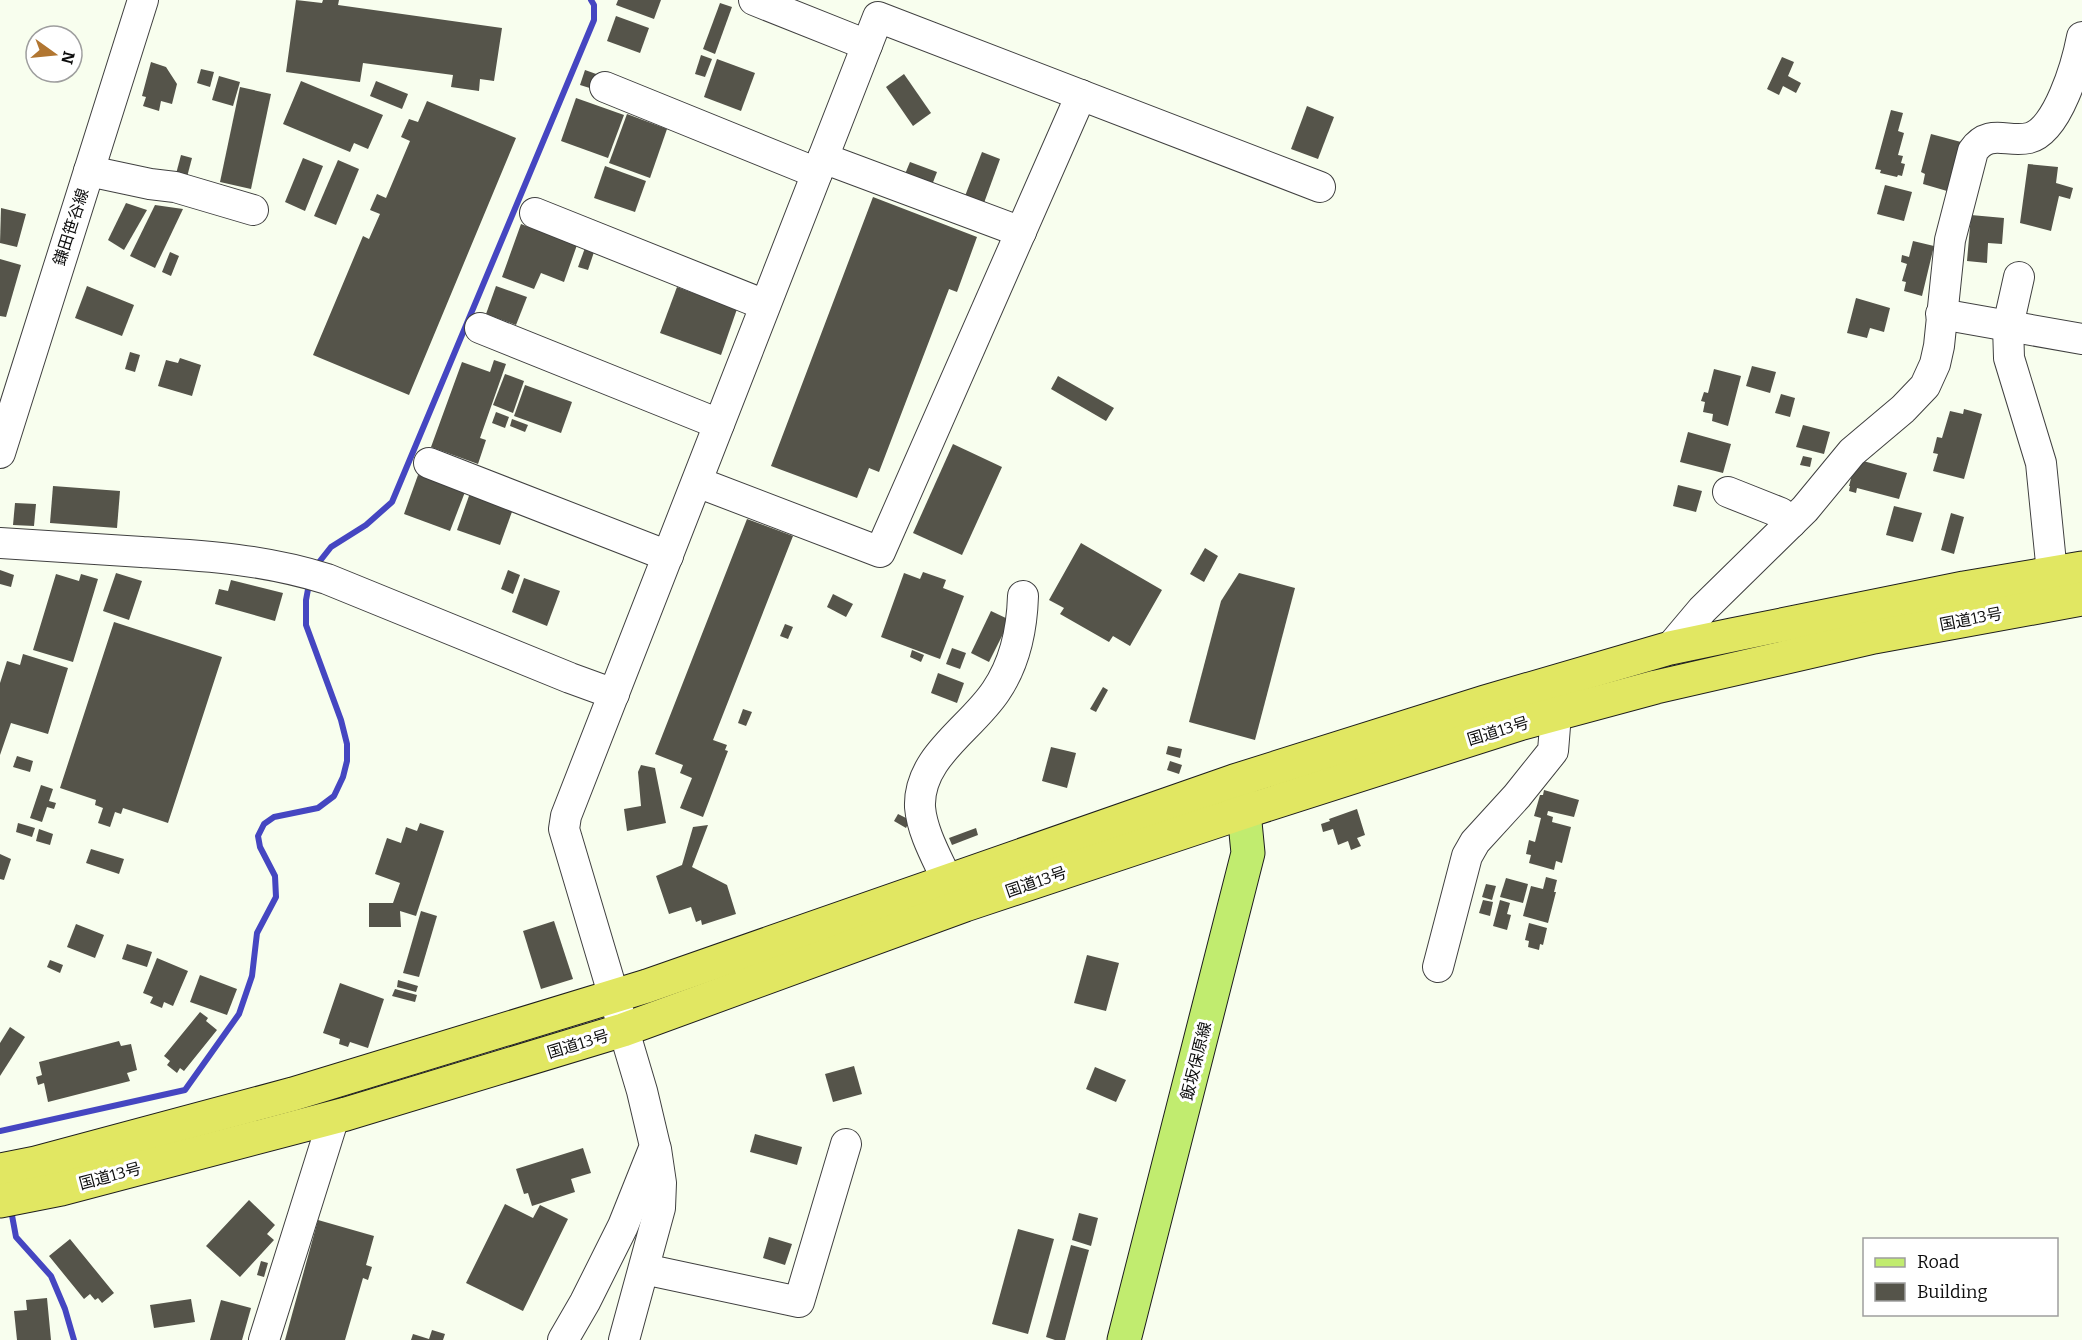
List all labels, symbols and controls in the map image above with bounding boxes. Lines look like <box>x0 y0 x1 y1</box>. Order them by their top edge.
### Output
north arrow <box>24 24 84 84</box>
text: N <box>57 49 79 66</box>
street label: 鎌田笹谷線 <box>50 186 92 268</box>
street label: 国道13号 <box>1938 604 2004 634</box>
street label: 国道13号 <box>1465 713 1531 749</box>
street label: 国道13号 <box>1003 863 1069 901</box>
street label: 飯坂保原線 <box>1177 1020 1215 1102</box>
street label: 国道13号 <box>545 1026 611 1062</box>
street label: 国道13号 <box>77 1159 143 1193</box>
legend <box>1863 1238 2058 1316</box>
text: Road <box>1917 1251 1960 1273</box>
text: Building <box>1917 1281 1988 1303</box>

